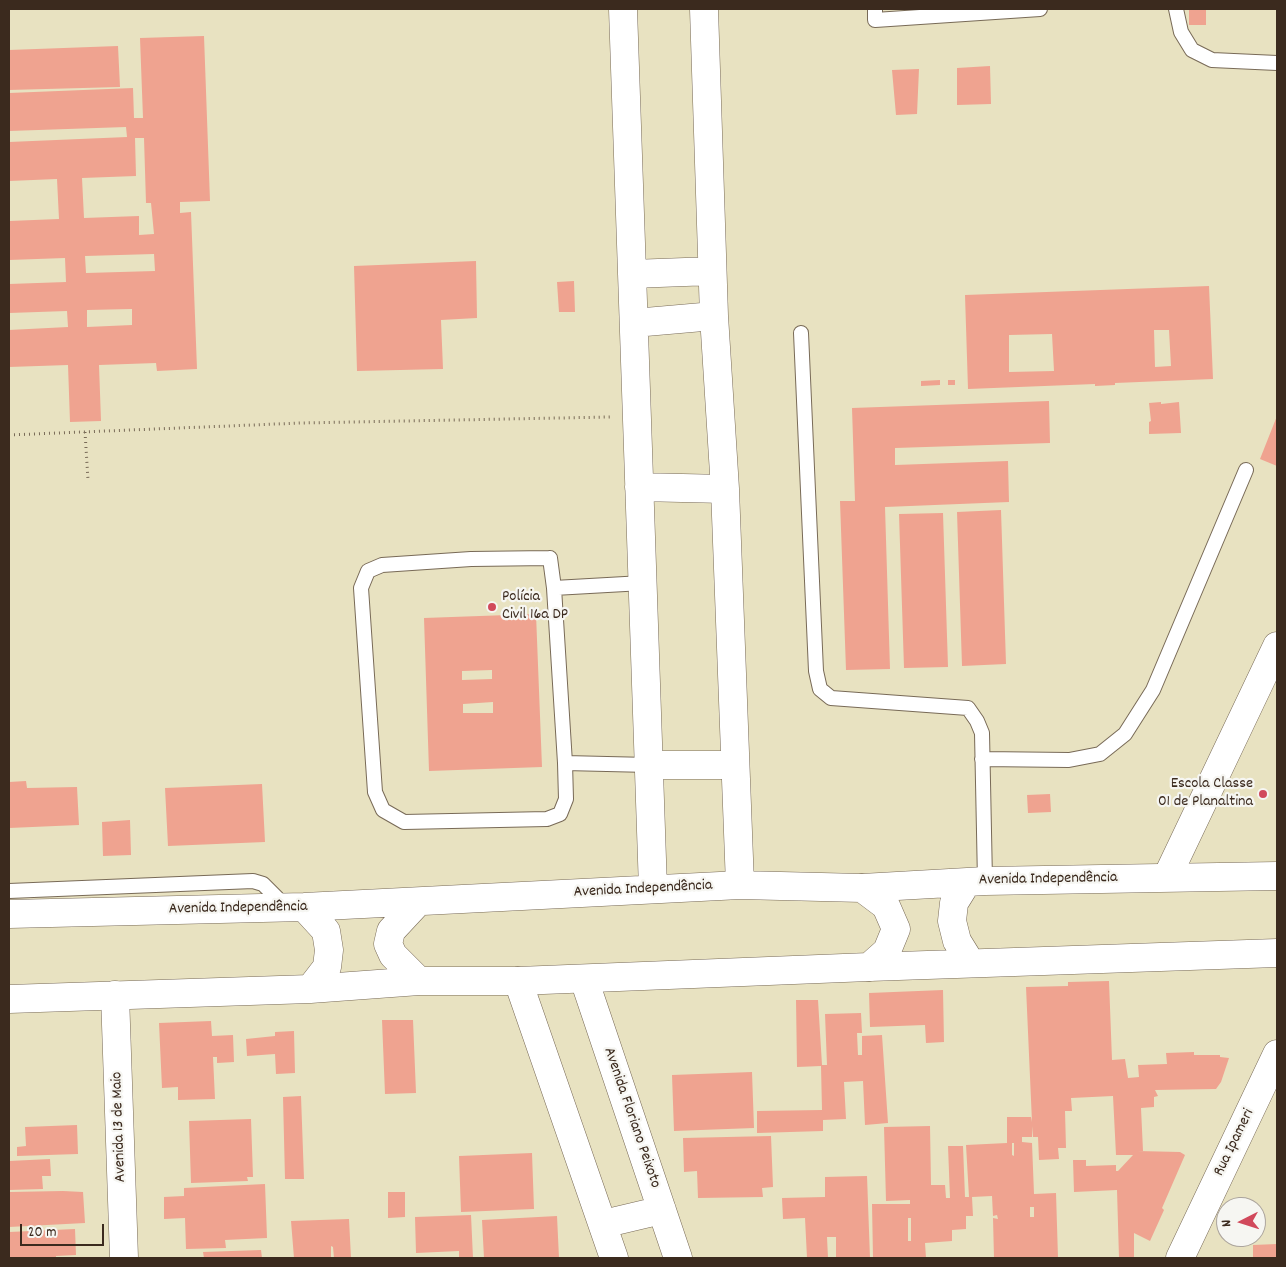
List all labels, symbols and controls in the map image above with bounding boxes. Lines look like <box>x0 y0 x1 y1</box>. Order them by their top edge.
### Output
place label: Polícia Civil 16a DP <box>502 588 568 626</box>
marker: Polícia Civil 16a DP <box>486 601 498 613</box>
place label: Escola Classe 01 de Planaltina <box>1158 775 1253 813</box>
marker: Escola Classe 01 de Planaltina <box>1257 788 1269 800</box>
street label: Avenida Independência <box>978 869 1118 891</box>
street label: Avenida Independência <box>573 877 713 903</box>
street label: Avenida Independência <box>168 898 308 920</box>
street label: Avenida Floriano Peixoto <box>598 1045 664 1191</box>
street label: Avenida 13 de Maio <box>108 1071 132 1183</box>
street label: Rua Ipameri <box>1210 1106 1260 1180</box>
north arrow <box>1216 1197 1266 1247</box>
scale bar <box>22 1214 106 1246</box>
text: N <box>1217 1219 1237 1228</box>
text: 20 m <box>28 1222 56 1244</box>

